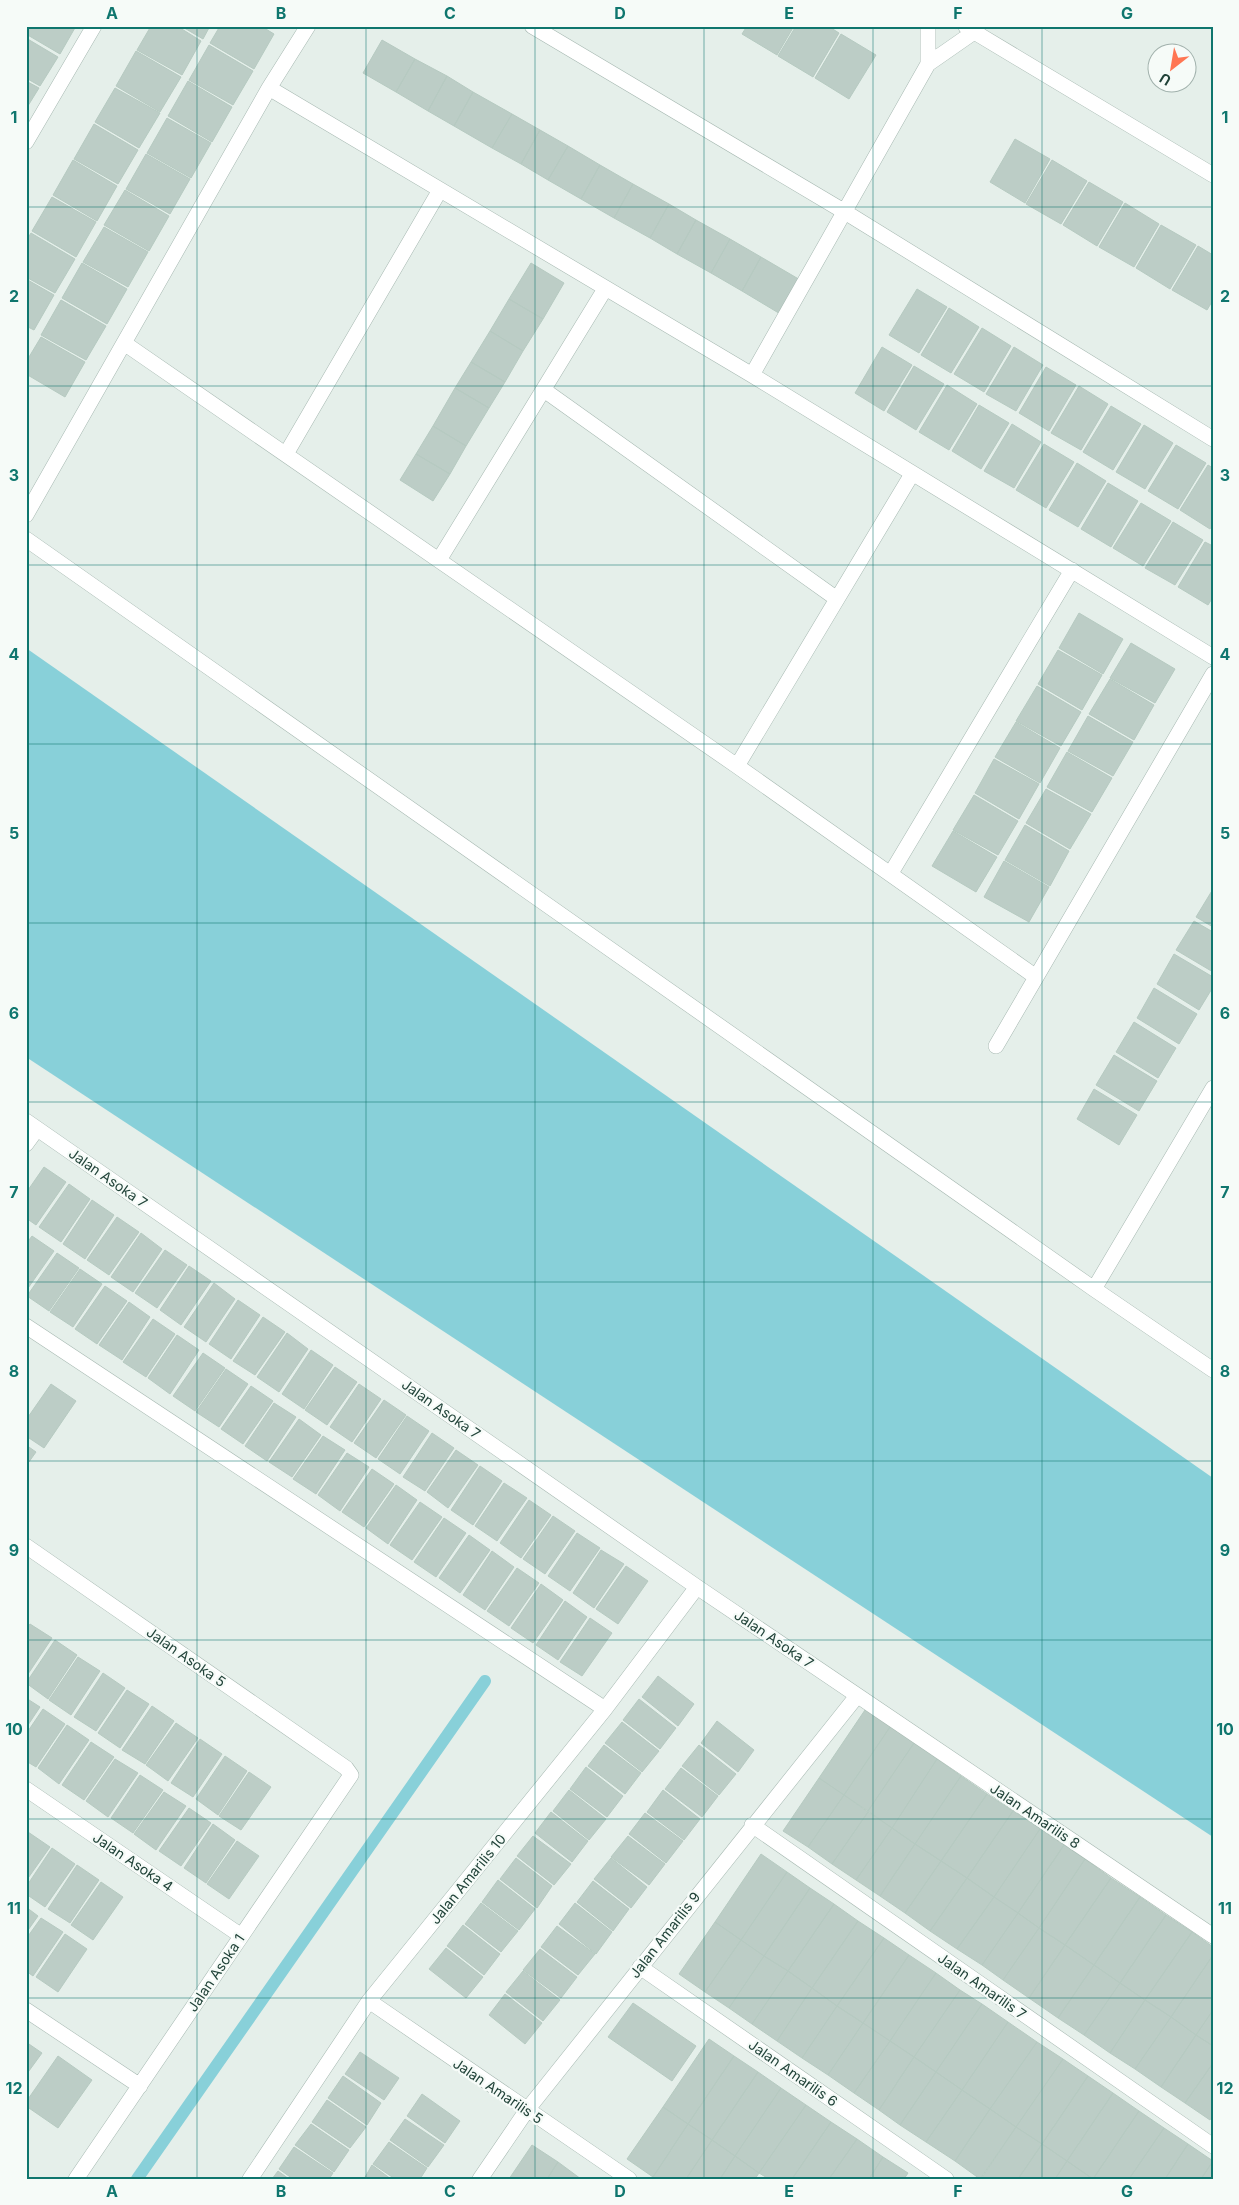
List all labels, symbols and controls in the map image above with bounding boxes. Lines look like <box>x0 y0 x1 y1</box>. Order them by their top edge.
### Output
text: A <box>106 3 118 23</box>
text: B <box>276 3 286 23</box>
text: C <box>444 3 456 23</box>
text: D <box>614 3 626 23</box>
text: E <box>784 3 794 23</box>
text: F <box>953 3 963 23</box>
text: G <box>1121 3 1133 23</box>
north arrow <box>1146 42 1196 92</box>
text: U <box>1156 70 1174 89</box>
text: 1 <box>11 107 17 127</box>
text: 1 <box>1222 107 1228 127</box>
text: 2 <box>9 286 19 306</box>
text: 2 <box>1220 286 1230 306</box>
text: 3 <box>9 465 19 485</box>
text: 3 <box>1220 465 1230 485</box>
text: 4 <box>9 644 20 664</box>
text: 4 <box>1220 644 1231 664</box>
text: 5 <box>9 823 19 843</box>
text: 5 <box>1220 823 1230 843</box>
text: 6 <box>9 1003 19 1023</box>
text: 6 <box>1220 1003 1230 1023</box>
street label: Jalan Asoka 7 <box>66 1144 151 1211</box>
text: 7 <box>9 1182 19 1202</box>
text: 7 <box>1220 1182 1230 1202</box>
text: 8 <box>9 1361 19 1381</box>
text: 8 <box>1220 1361 1230 1381</box>
street label: Jalan Asoka 7 <box>399 1375 484 1442</box>
text: 9 <box>9 1540 19 1560</box>
text: 9 <box>1220 1540 1230 1560</box>
street label: Jalan Asoka 7 <box>731 1606 817 1671</box>
street label: Jalan Asoka 5 <box>143 1623 229 1690</box>
text: 10 <box>5 1719 23 1739</box>
text: 10 <box>1216 1719 1234 1739</box>
street label: Jalan Amarilis 8 <box>987 1779 1083 1852</box>
street label: Jalan Asoka 4 <box>90 1828 177 1895</box>
street label: Jalan Amarilis 10 <box>426 1830 509 1927</box>
street label: Jalan Amarilis 9 <box>626 1888 704 1981</box>
text: 11 <box>7 1898 21 1918</box>
text: 11 <box>1218 1898 1232 1918</box>
street label: Jalan Asoka 1 <box>183 1931 248 2015</box>
street label: Jalan Amarilis 7 <box>935 1949 1030 2022</box>
street label: Jalan Amarilis 6 <box>745 2036 841 2110</box>
street label: Jalan Amarilis 5 <box>450 2054 546 2127</box>
text: 12 <box>6 2078 22 2098</box>
text: 12 <box>1217 2078 1233 2098</box>
text: A <box>106 2181 118 2201</box>
text: B <box>276 2181 286 2201</box>
text: C <box>444 2181 456 2201</box>
text: D <box>614 2181 626 2201</box>
text: E <box>784 2181 794 2201</box>
text: F <box>953 2181 963 2201</box>
text: G <box>1121 2181 1133 2201</box>

